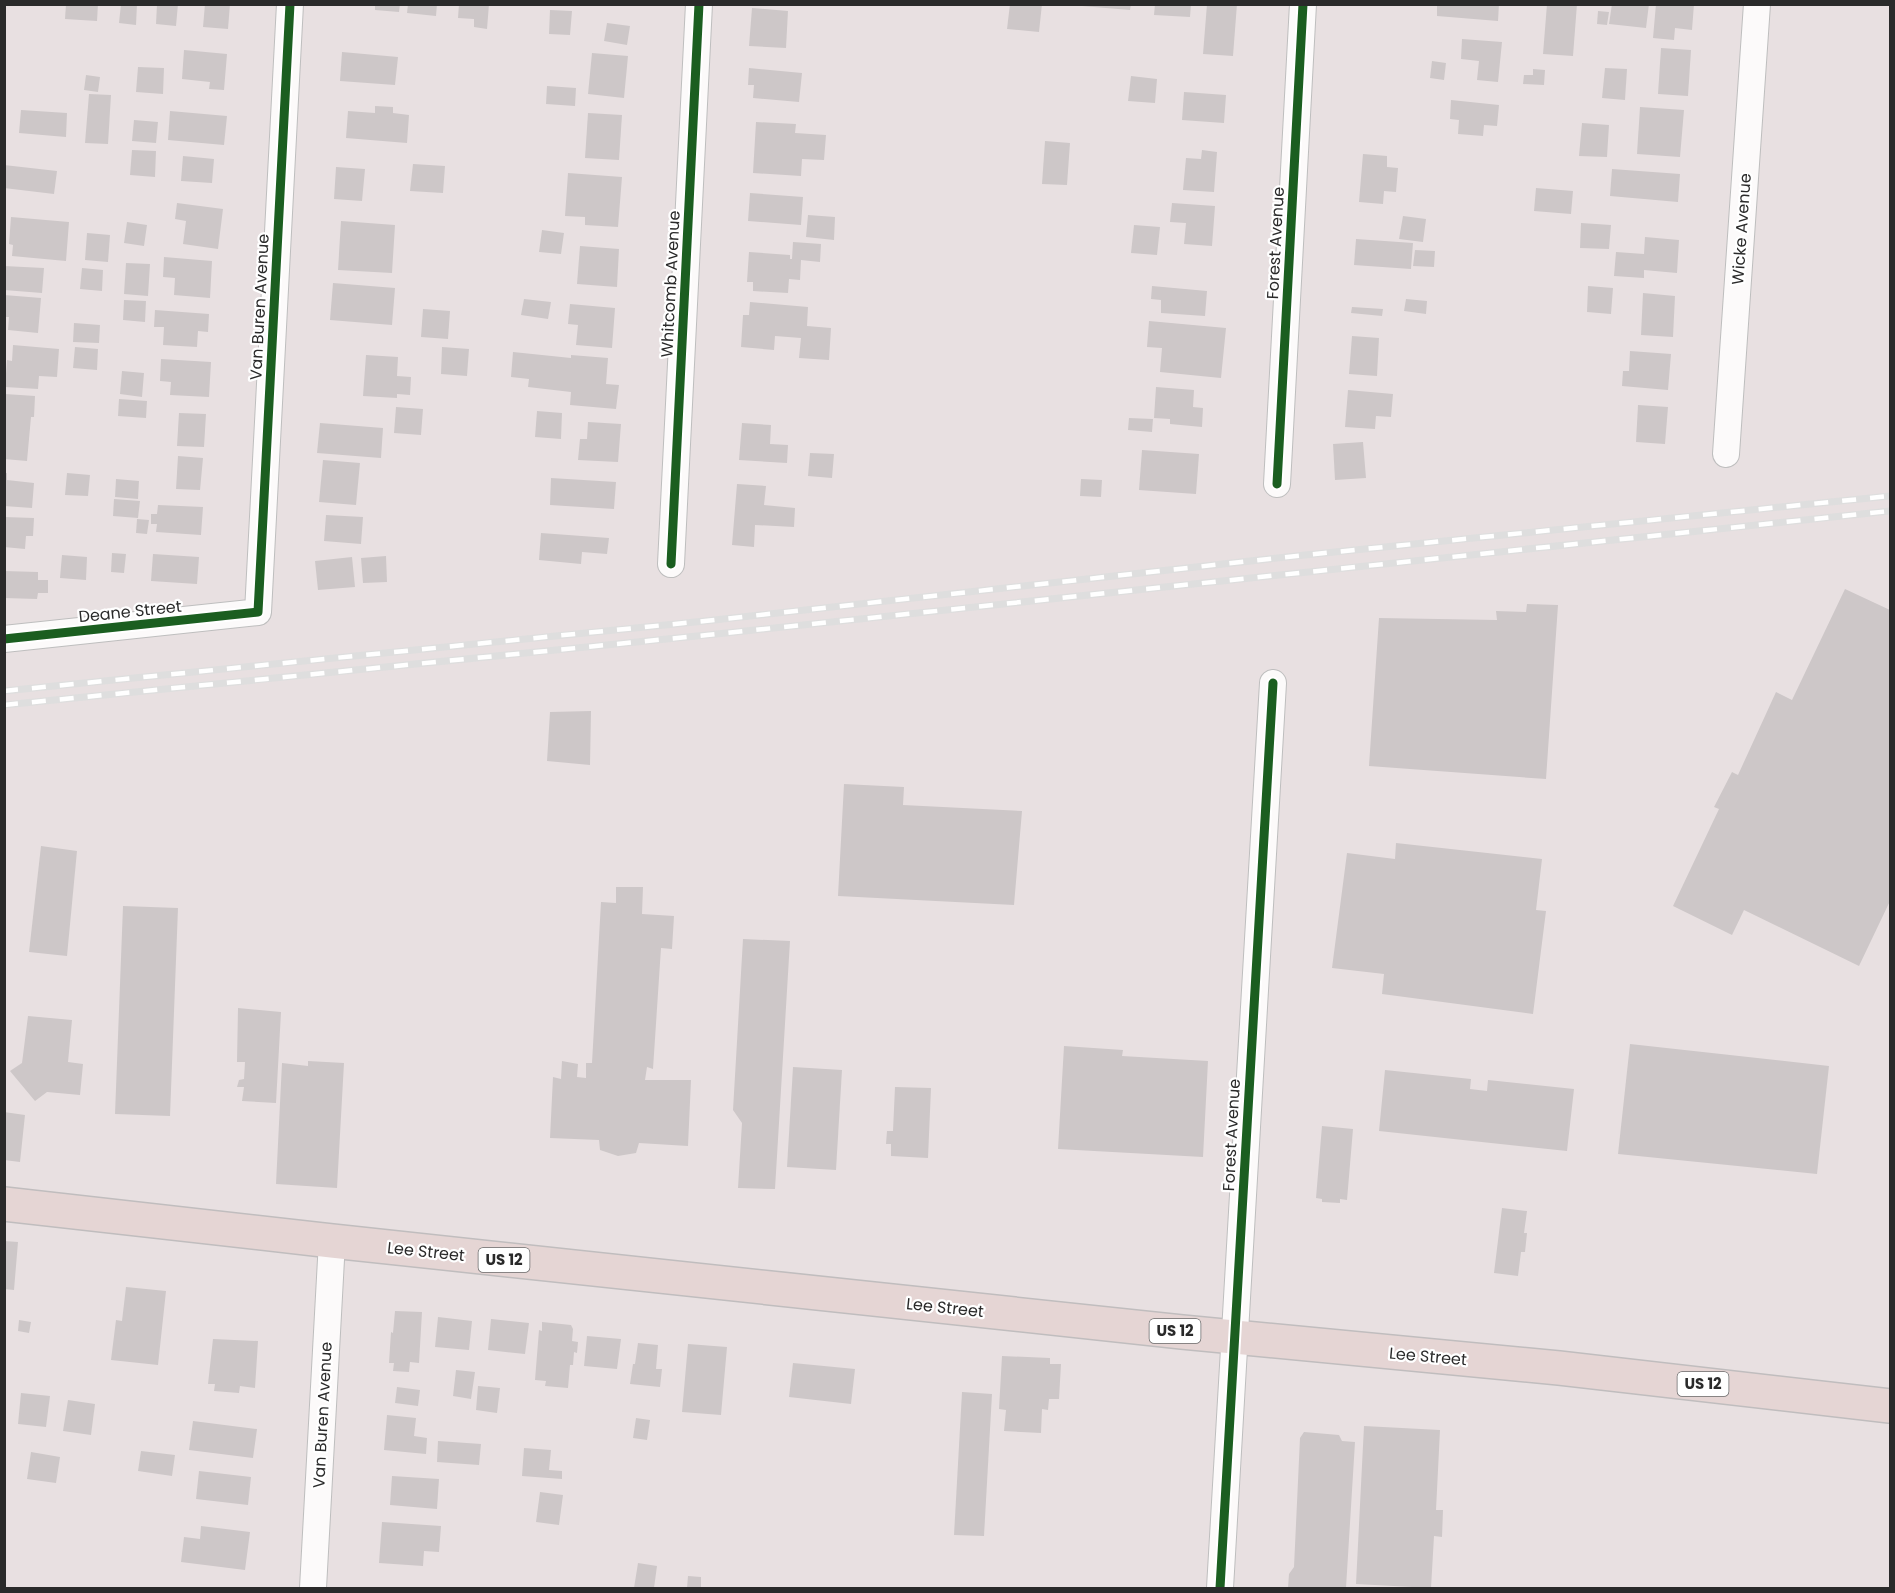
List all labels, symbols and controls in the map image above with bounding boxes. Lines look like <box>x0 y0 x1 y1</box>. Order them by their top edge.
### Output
street label: Wicke Avenue <box>1726 172 1757 286</box>
street label: Forest Avenue <box>1261 186 1290 300</box>
street label: Whitcomb Avenue <box>655 210 686 358</box>
street label: Van Buren Avenue <box>244 233 275 381</box>
street label: Deane Street <box>77 595 183 628</box>
street label: Forest Avenue <box>1217 1078 1246 1192</box>
street label: Lee Street <box>386 1236 466 1267</box>
road number: US 12 <box>478 1248 530 1272</box>
street label: Lee Street <box>905 1292 985 1323</box>
road number: US 12 <box>1150 1319 1200 1343</box>
street label: Van Buren Avenue <box>307 1341 338 1489</box>
street label: Lee Street <box>1388 1342 1468 1371</box>
road number: US 12 <box>1678 1372 1728 1396</box>

